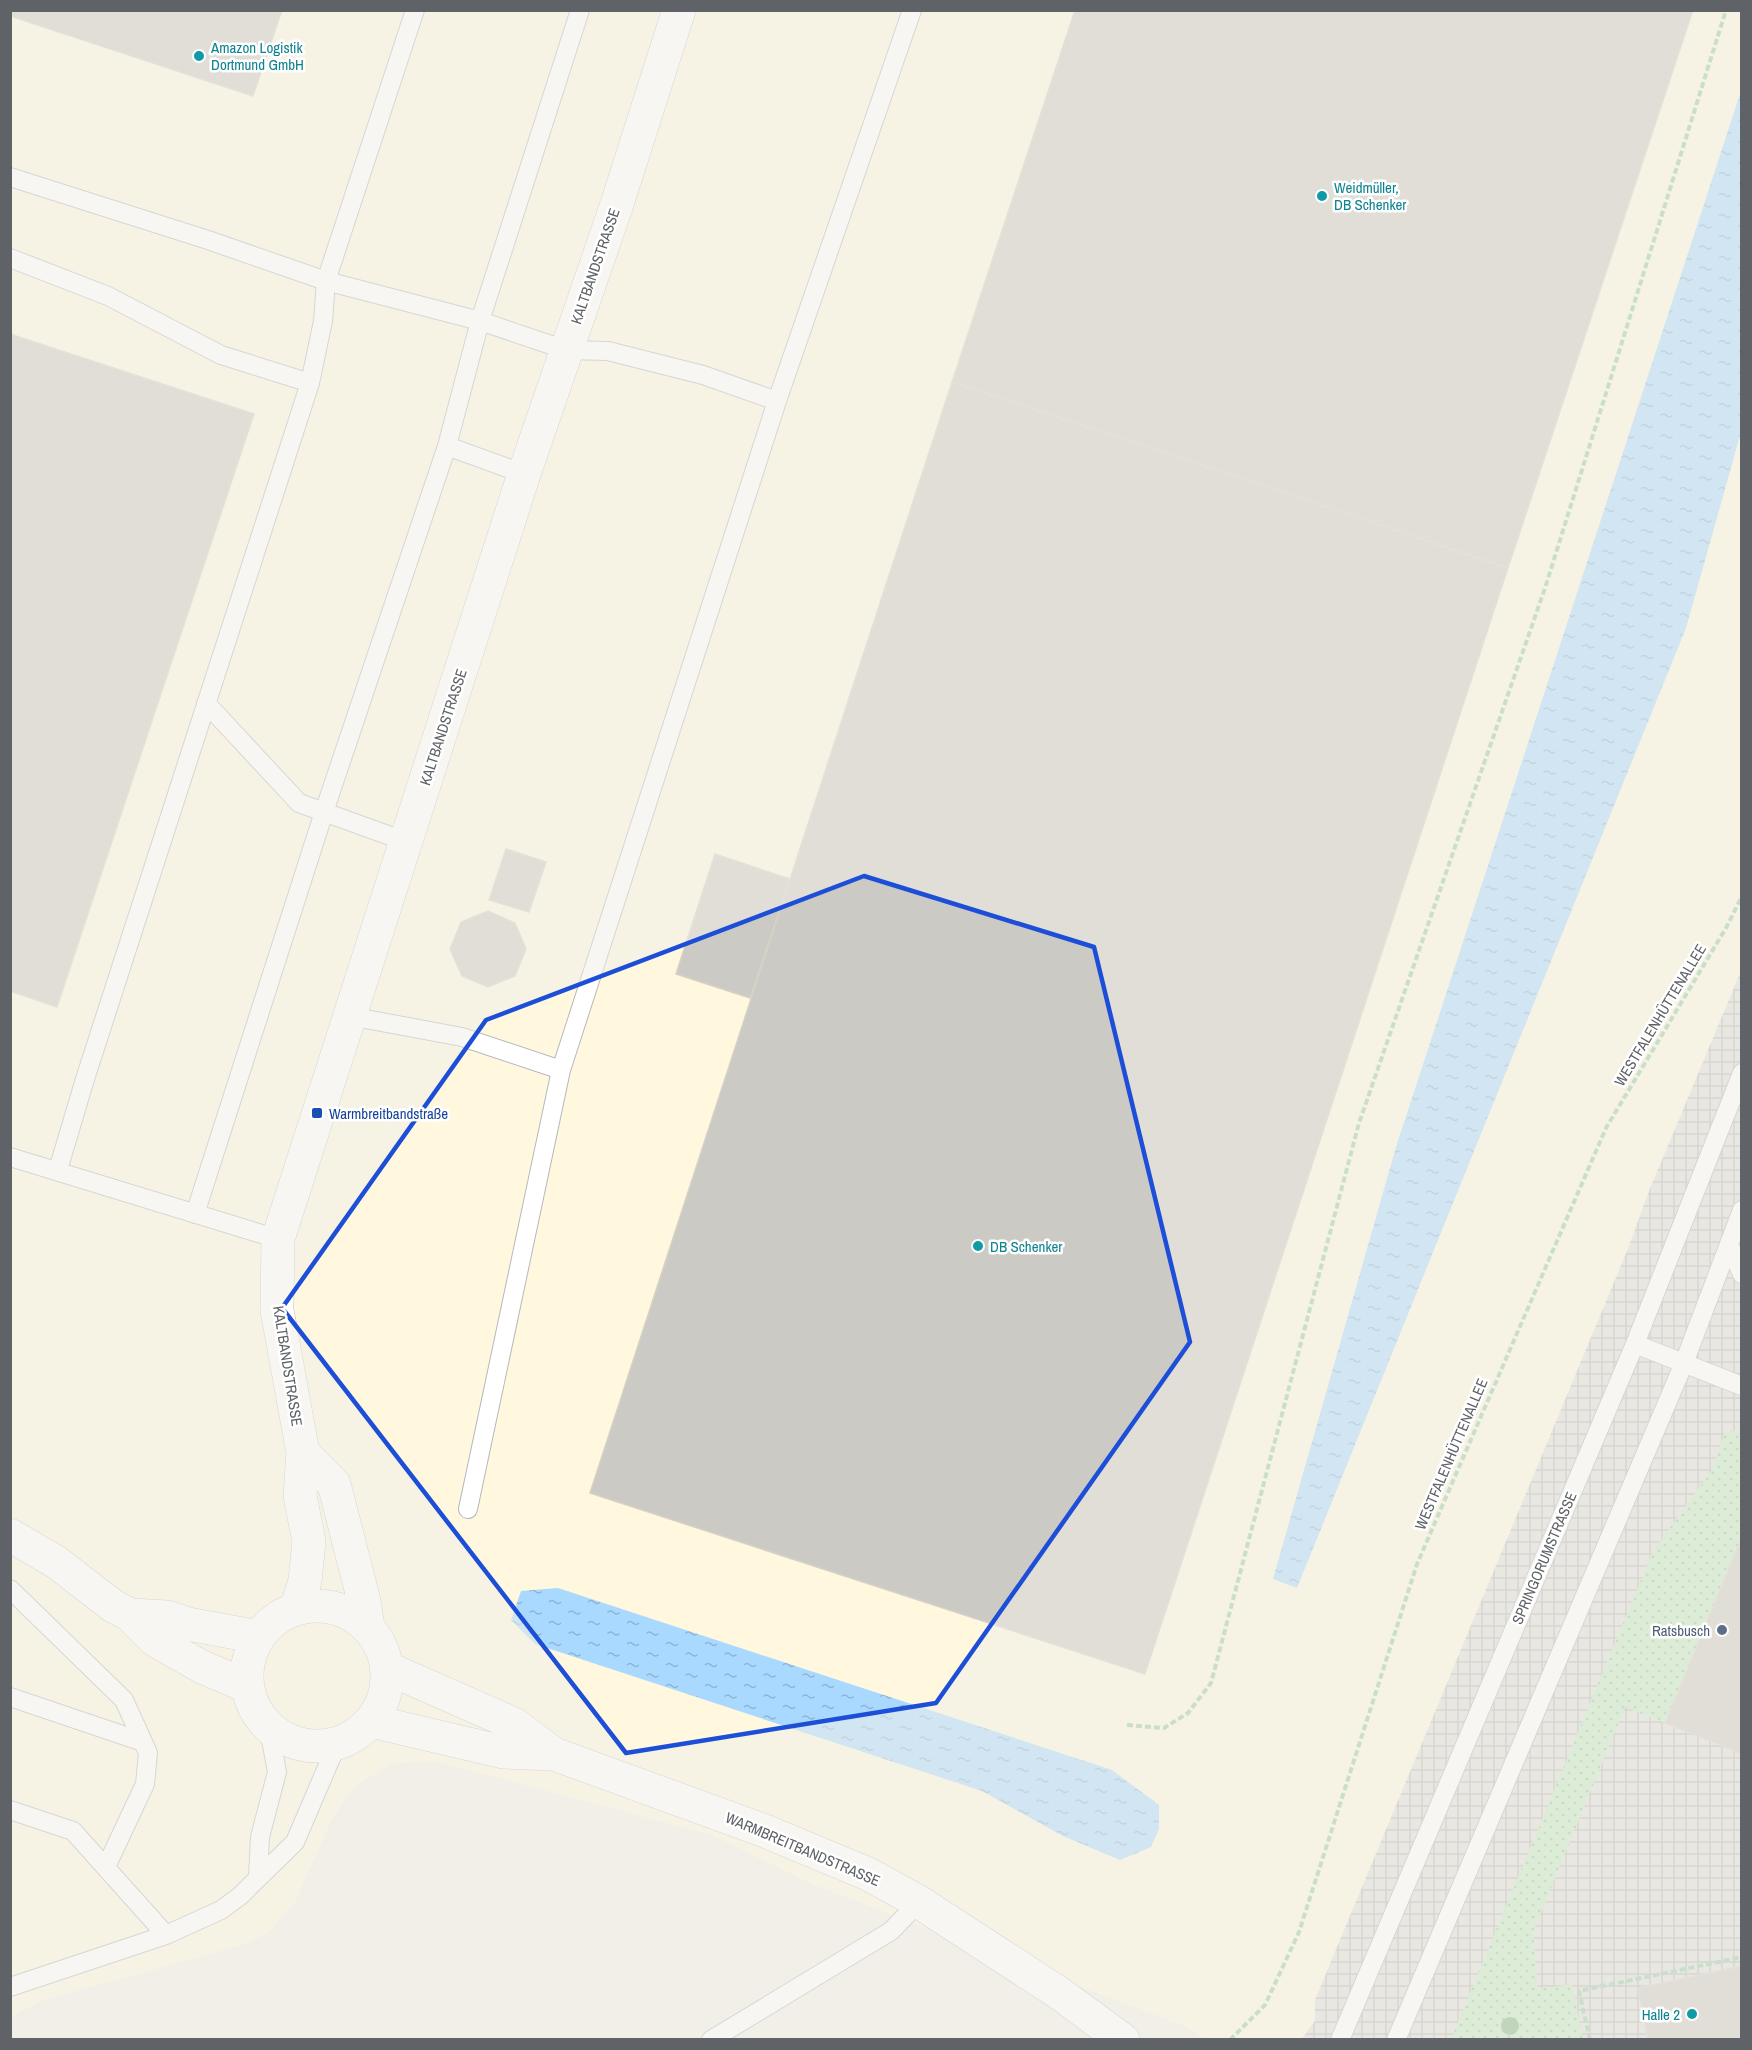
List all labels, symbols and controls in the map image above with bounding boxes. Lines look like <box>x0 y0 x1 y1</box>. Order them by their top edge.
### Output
place label: Amazon Logistik Dortmund GmbH <box>210 37 304 75</box>
marker: Amazon Logistik Dortmund GmbH <box>192 49 206 63</box>
place label: Weidmüller, DB Schenker <box>1334 177 1406 215</box>
marker: Weidmüller, DB Schenker <box>1315 189 1329 203</box>
street label: KALTBANDSTRASSE <box>565 205 625 327</box>
street label: KALTBANDSTRASSE <box>414 666 472 788</box>
street label: WESTFALENHÜTTENALLEE <box>1609 940 1711 1090</box>
place label: Warmbreitbandstraße <box>329 1103 448 1124</box>
marker: Warmbreitbandstraße <box>310 1106 324 1120</box>
place label: DB Schenker <box>990 1236 1062 1257</box>
marker: DB Schenker <box>971 1239 985 1253</box>
street label: KALTBANDSTRASSE <box>268 1304 308 1428</box>
street label: WESTFALENHÜTTENALLEE <box>1410 1375 1492 1533</box>
street label: SPRINGORUMSTRASSE <box>1507 1488 1581 1628</box>
place label: Ratsbusch <box>1652 1620 1710 1641</box>
marker: Ratsbusch <box>1715 1623 1729 1637</box>
street label: WARMBREITBANDSTRASSE <box>722 1807 884 1891</box>
place label: Halle 2 <box>1642 2004 1680 2025</box>
marker: Halle 2 <box>1685 2007 1699 2021</box>

